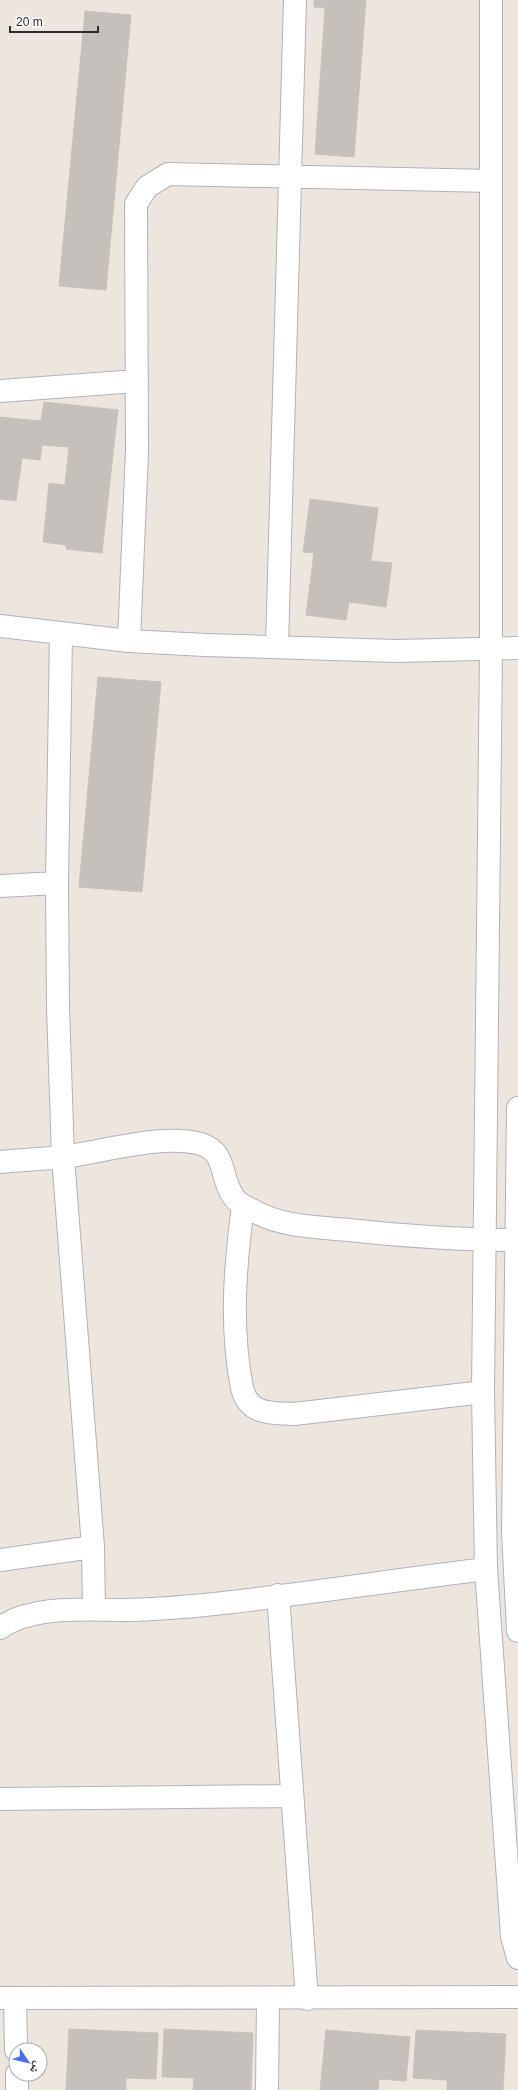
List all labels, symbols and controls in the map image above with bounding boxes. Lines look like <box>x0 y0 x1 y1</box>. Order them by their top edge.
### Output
scale bar <box>10 8 98 34</box>
text: 20 m <box>16 15 43 29</box>
north arrow <box>8 2042 48 2082</box>
text: ش <box>26 2058 44 2076</box>

